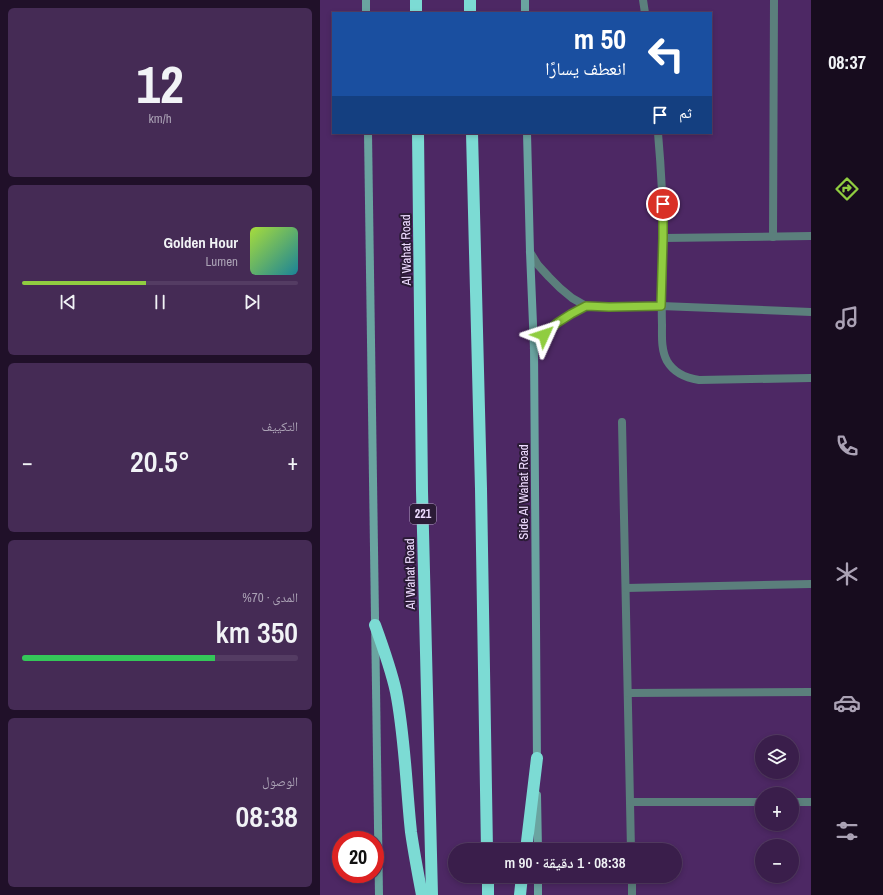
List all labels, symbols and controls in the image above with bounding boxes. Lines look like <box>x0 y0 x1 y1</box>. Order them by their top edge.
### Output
text: 50 m <box>574 20 626 58</box>
icon: left <box>640 28 692 80</box>
text: 12 <box>136 49 184 119</box>
text: 08:37 <box>828 50 866 75</box>
text: انعطف يسارًا <box>545 56 626 81</box>
text: ثم <box>679 102 692 123</box>
icon: arrive <box>649 104 671 126</box>
text: km/h <box>148 110 172 127</box>
icon: directions <box>833 175 861 203</box>
pin <box>646 187 680 221</box>
icon: arrive <box>652 193 674 215</box>
street label: Al Wahat Road <box>397 214 415 287</box>
text: Golden Hour <box>164 232 238 253</box>
text: Lumen <box>205 253 238 270</box>
icon: previous <box>57 291 79 313</box>
icon: pause <box>149 291 171 313</box>
icon: next <box>241 291 263 313</box>
icon: music <box>833 304 861 332</box>
position arrow <box>523 314 565 356</box>
text: التكييف <box>262 418 298 435</box>
icon: phone <box>833 432 861 460</box>
text: 20.5° <box>130 441 190 481</box>
street label: Side Al Wahat Road <box>515 444 532 540</box>
text: − <box>22 447 33 477</box>
text: + <box>287 447 298 477</box>
road number: 221 <box>410 504 436 524</box>
street label: Al Wahat Road <box>401 538 419 611</box>
icon: climate <box>833 560 861 588</box>
text: المدى · 70% <box>242 589 298 606</box>
text: 350 km <box>216 612 298 652</box>
icon: car <box>833 689 861 717</box>
map controls <box>755 735 799 883</box>
button: layers <box>755 735 799 779</box>
text: الوصول <box>262 773 298 790</box>
button: + <box>755 787 799 831</box>
text: 08:38 <box>236 796 298 836</box>
icon: filters <box>833 817 861 845</box>
speed limit sign: 20 <box>332 831 384 883</box>
button: − <box>755 839 799 883</box>
text: 08:38 · 1 دقيقة · 90 m <box>504 852 626 873</box>

